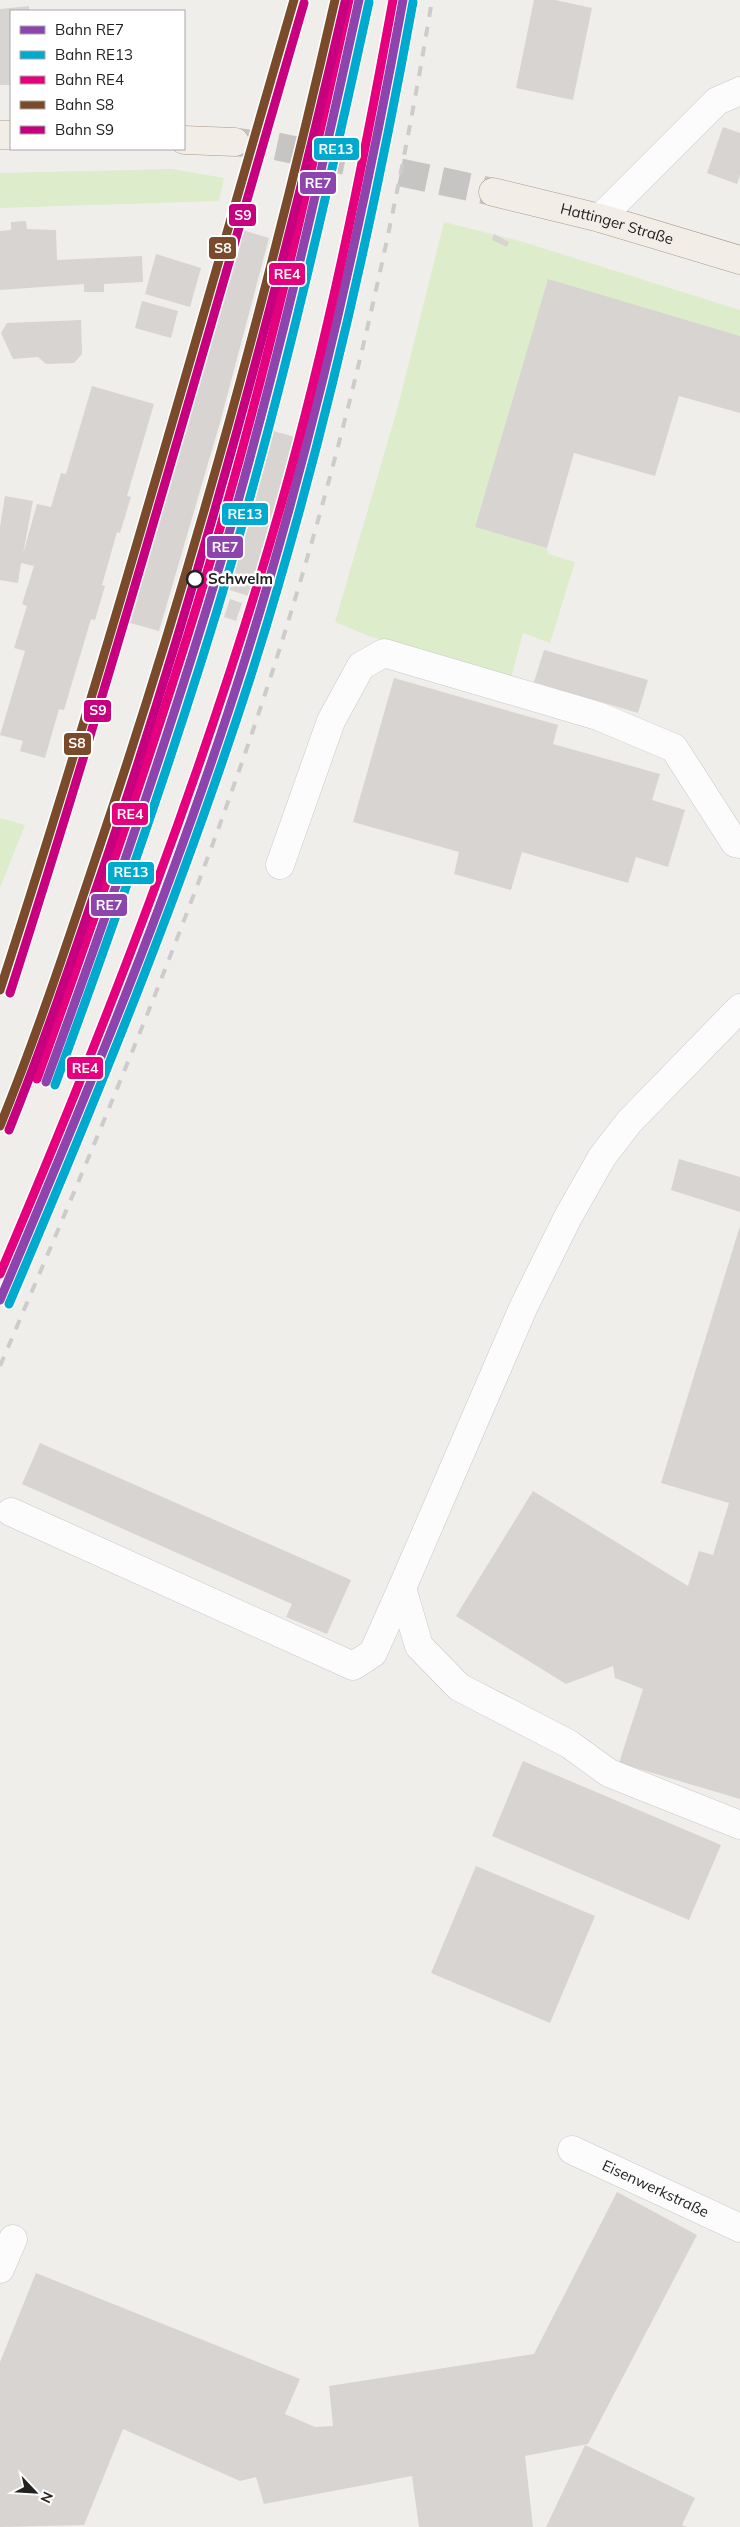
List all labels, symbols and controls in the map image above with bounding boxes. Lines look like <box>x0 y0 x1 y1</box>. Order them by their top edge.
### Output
legend <box>10 10 185 150</box>
text: Bahn RE7 <box>55 20 124 39</box>
text: Bahn RE13 <box>55 45 133 64</box>
text: Bahn RE4 <box>55 70 124 89</box>
text: Bahn S8 <box>55 95 114 114</box>
text: Bahn S9 <box>55 120 114 139</box>
line badge: RE13 <box>313 137 360 161</box>
text: RE13 <box>319 140 353 158</box>
line badge: RE7 <box>299 171 337 195</box>
text: RE7 <box>305 174 331 192</box>
street label: Hattinger Straße <box>559 199 676 248</box>
line badge: S9 <box>228 203 257 227</box>
text: S9 <box>234 206 252 224</box>
line badge: S8 <box>208 236 237 260</box>
text: S8 <box>214 239 232 257</box>
line badge: RE4 <box>268 262 306 286</box>
text: RE4 <box>274 265 301 283</box>
line badge: RE13 <box>221 502 269 526</box>
text: RE13 <box>228 505 262 523</box>
line badge: RE7 <box>206 535 244 559</box>
text: RE7 <box>212 538 238 556</box>
place label: Schwelm <box>208 569 273 588</box>
marker: Schwelm <box>186 570 204 588</box>
line badge: S9 <box>83 699 112 723</box>
text: S9 <box>89 701 107 719</box>
line badge: S8 <box>63 732 92 756</box>
text: S8 <box>68 734 86 752</box>
line badge: RE4 <box>111 802 149 826</box>
text: RE4 <box>117 805 144 823</box>
line badge: RE13 <box>107 861 155 885</box>
text: RE13 <box>114 863 148 881</box>
line badge: RE7 <box>90 893 128 917</box>
text: RE7 <box>96 896 122 914</box>
line badge: RE4 <box>66 1056 104 1080</box>
text: RE4 <box>72 1059 99 1077</box>
street label: Eisenwerkstraße <box>599 2155 712 2221</box>
north arrow <box>10 2467 60 2517</box>
text: N <box>36 2489 57 2506</box>

